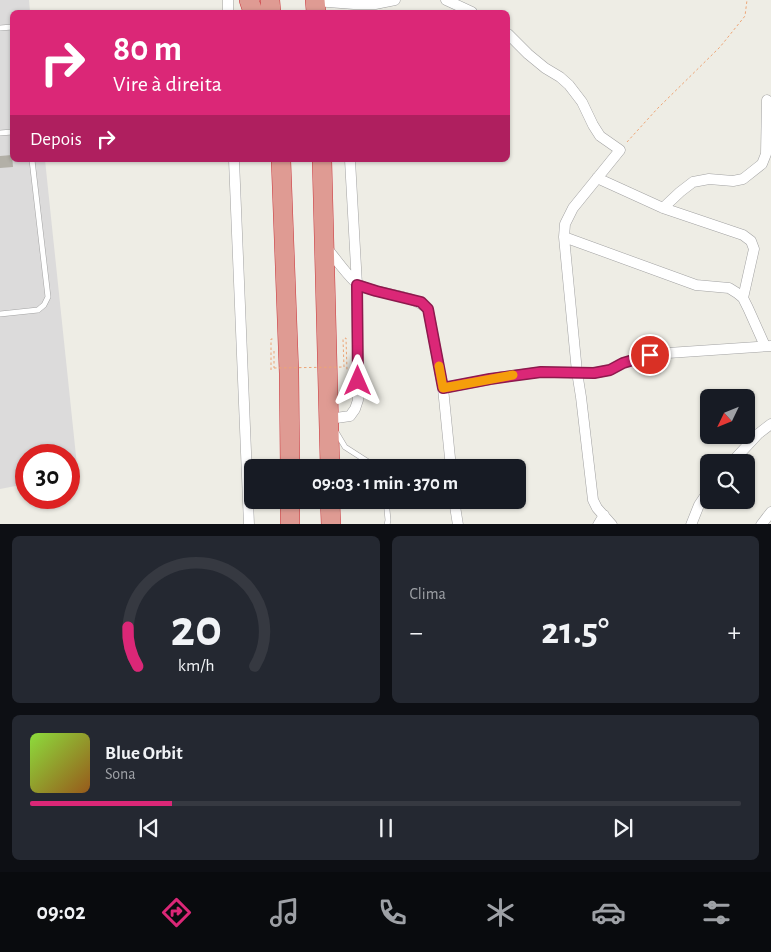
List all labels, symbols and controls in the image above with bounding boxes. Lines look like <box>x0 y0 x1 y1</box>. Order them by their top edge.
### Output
icon: right <box>30 30 95 95</box>
text: 80 m <box>113 32 182 67</box>
text: Vire à direita <box>113 73 222 95</box>
icon: right <box>92 125 120 153</box>
text: Depois <box>30 130 82 149</box>
pin <box>629 334 671 376</box>
icon: arrive <box>636 341 664 369</box>
position arrow <box>331 354 383 406</box>
north arrow <box>700 389 755 444</box>
map controls <box>700 389 755 509</box>
speed limit sign: 30 <box>15 444 80 509</box>
button: search <box>700 454 755 509</box>
text: 09:03 · 1 min · 370 m <box>312 474 458 493</box>
text: Clima <box>410 586 446 602</box>
text: 20 <box>170 603 222 655</box>
text: 21.5° <box>541 613 609 651</box>
text: − <box>410 619 423 647</box>
text: + <box>728 619 741 647</box>
text: km/h <box>177 657 214 675</box>
text: Blue Orbit <box>105 744 183 763</box>
text: Sona <box>105 766 136 782</box>
icon: previous <box>135 814 163 842</box>
icon: pause <box>372 814 400 842</box>
icon: next <box>609 814 637 842</box>
icon: directions <box>159 895 194 930</box>
icon: music <box>267 895 302 930</box>
icon: phone <box>375 895 410 930</box>
icon: climate <box>483 895 518 930</box>
icon: car <box>591 895 626 930</box>
icon: filters <box>699 895 734 930</box>
text: 09:02 <box>37 901 86 923</box>

